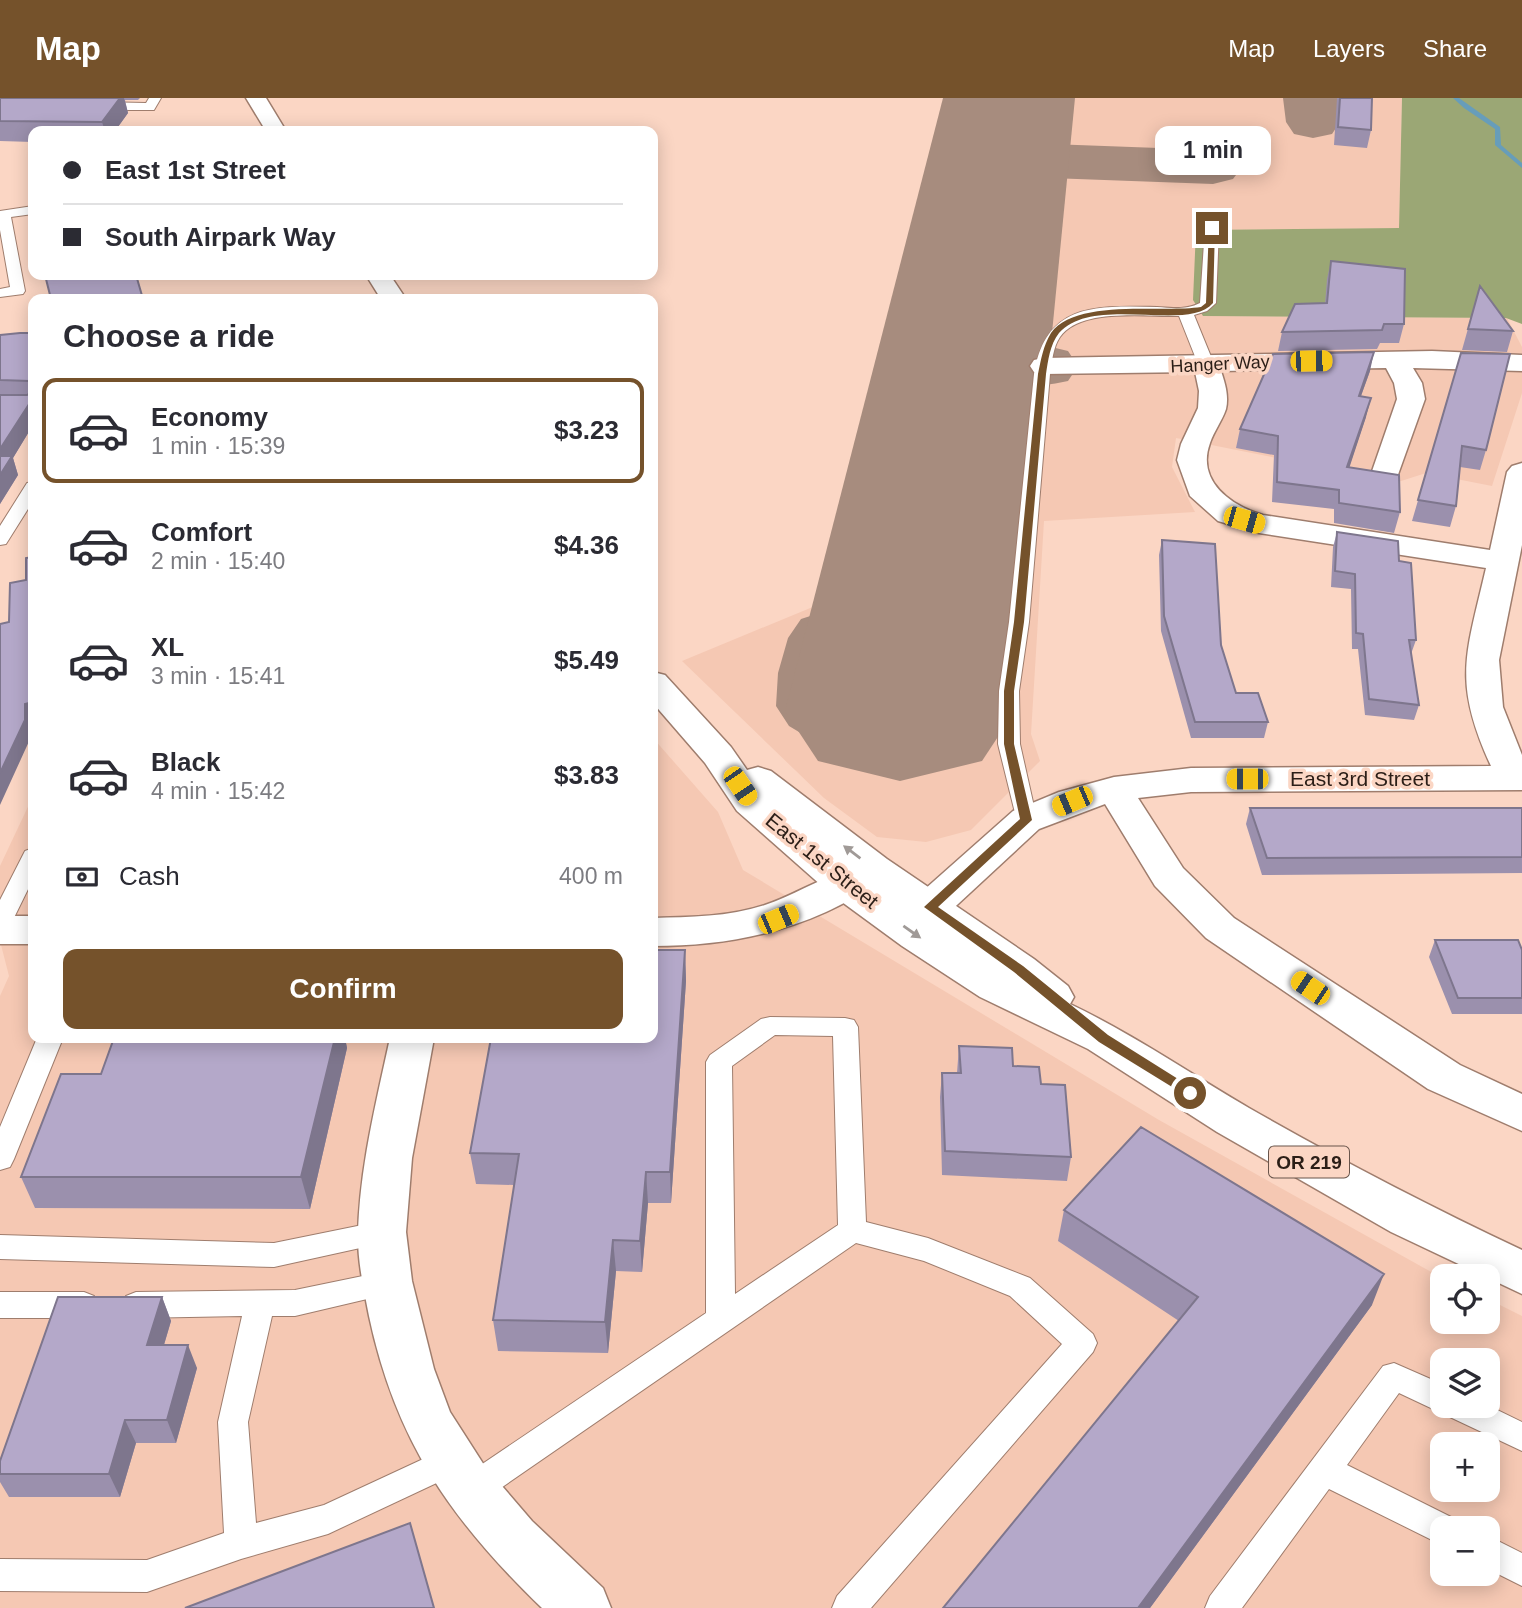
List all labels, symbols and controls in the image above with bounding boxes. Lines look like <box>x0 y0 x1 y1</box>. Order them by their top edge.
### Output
text: Map <box>35 30 101 67</box>
text: Map <box>1228 35 1275 62</box>
text: Layers <box>1313 35 1385 62</box>
text: Share <box>1423 35 1487 62</box>
callout: 1 min <box>1154 127 1270 176</box>
text: 1 min <box>1183 137 1243 163</box>
text: East 1st Street <box>105 155 286 185</box>
route end <box>1196 212 1228 244</box>
text: South Airpark Way <box>105 222 336 252</box>
text: Choose a ride <box>63 318 275 354</box>
car <box>1290 350 1333 372</box>
street label: Hanger Way <box>1170 351 1270 377</box>
icon: car <box>67 399 130 462</box>
text: Economy <box>151 402 268 432</box>
text: $3.23 <box>554 415 619 445</box>
text: 1 min · 15:39 <box>151 433 285 459</box>
car <box>1221 504 1268 536</box>
icon: car <box>67 514 130 577</box>
text: Comfort <box>151 517 252 547</box>
text: $4.36 <box>554 530 619 560</box>
text: 2 min · 15:40 <box>151 548 285 574</box>
icon: car <box>67 629 130 692</box>
text: XL <box>151 632 184 662</box>
text: $5.49 <box>554 645 619 675</box>
text: 3 min · 15:41 <box>151 663 285 689</box>
icon: car <box>67 744 130 807</box>
text: Black <box>151 747 220 777</box>
text: $3.83 <box>554 760 619 790</box>
car <box>720 763 761 809</box>
street label: East 3rd Street <box>1290 767 1430 790</box>
car <box>1227 769 1269 790</box>
text: 4 min · 15:42 <box>151 778 285 804</box>
car <box>1049 783 1096 819</box>
street label: East 1st Street <box>762 808 883 913</box>
one-way arrow <box>843 844 861 859</box>
icon: cash <box>63 858 101 896</box>
text: Cash <box>119 861 180 891</box>
text: 400 m <box>559 863 623 889</box>
car <box>755 901 802 937</box>
one-way arrow <box>902 925 921 938</box>
button: Confirm <box>63 949 623 1029</box>
car <box>1287 968 1334 1008</box>
route start <box>1174 1077 1206 1109</box>
road number: OR 219 <box>1269 1146 1349 1178</box>
map controls <box>1430 1264 1500 1586</box>
button: locate <box>1430 1264 1500 1334</box>
button: layers <box>1430 1348 1500 1418</box>
button: + <box>1430 1432 1500 1502</box>
button: − <box>1430 1516 1500 1586</box>

